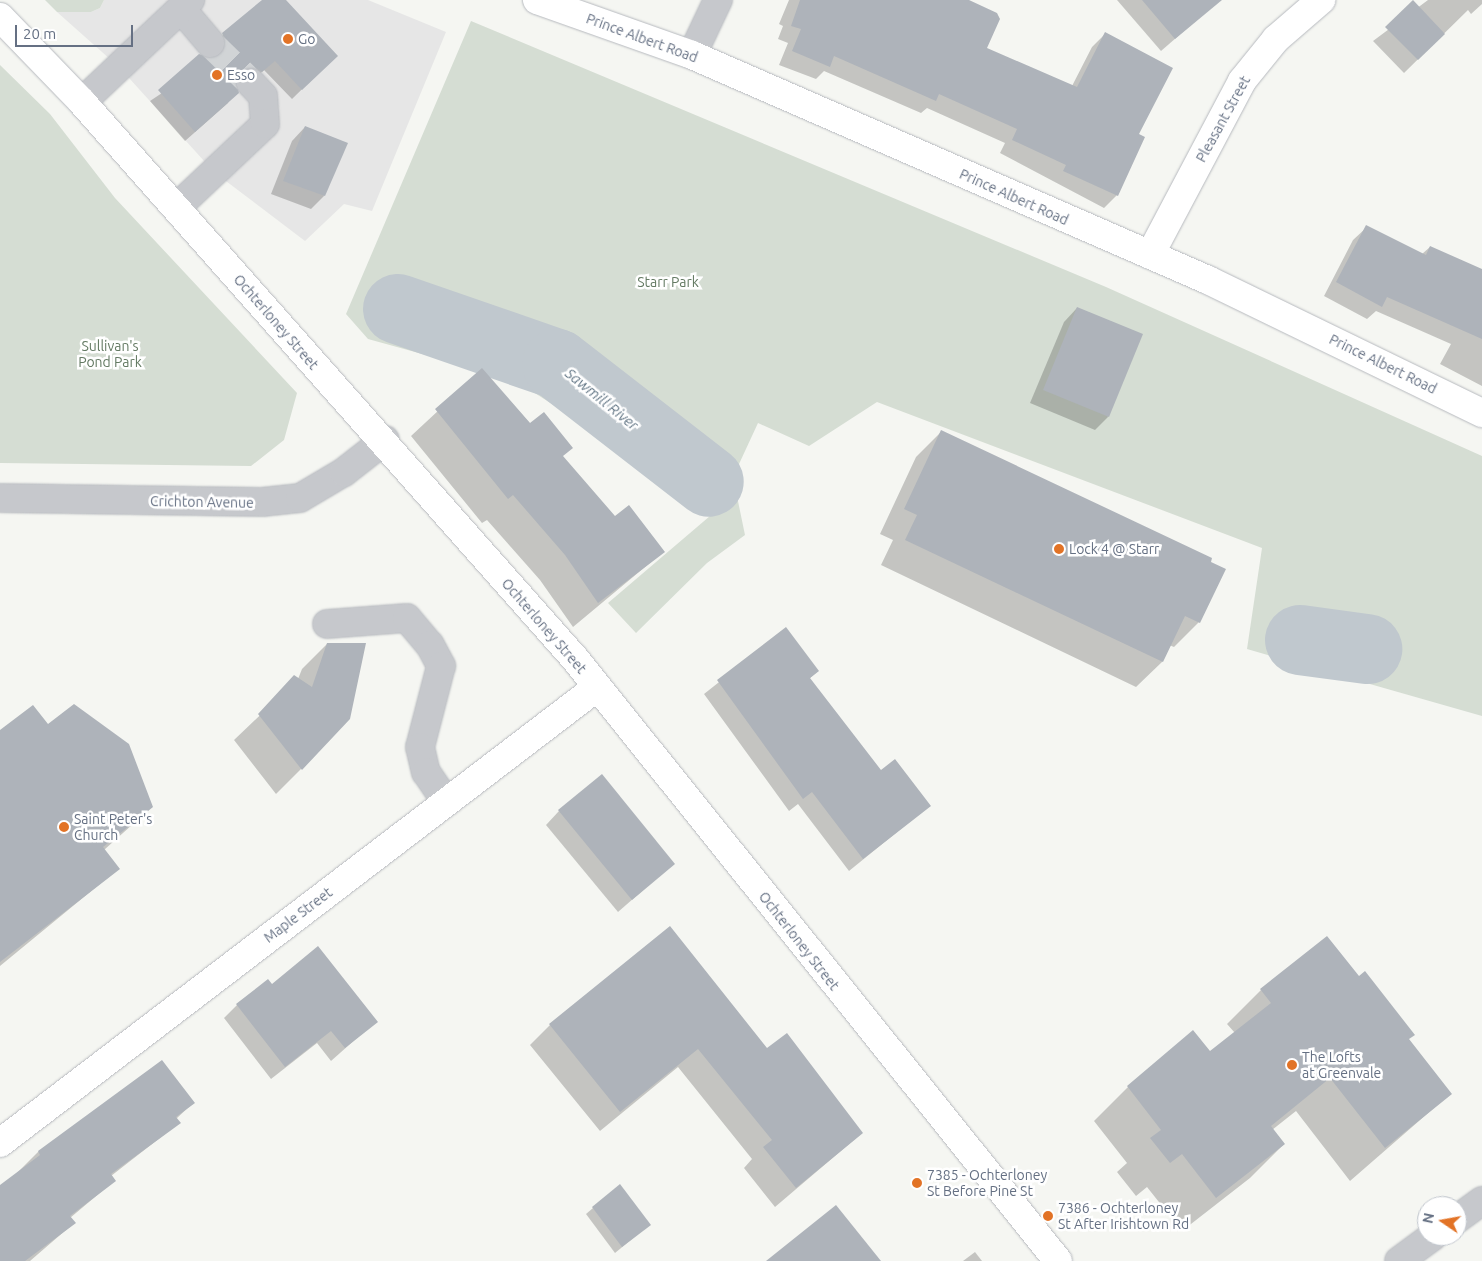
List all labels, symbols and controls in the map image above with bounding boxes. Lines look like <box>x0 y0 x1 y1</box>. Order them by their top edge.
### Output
street label: Prince Albert Road <box>584 10 700 66</box>
scale bar <box>18 15 135 47</box>
text: 20 m <box>23 25 56 42</box>
place label: Go <box>298 31 315 47</box>
marker: Go <box>282 33 294 45</box>
place label: Esso <box>227 67 255 83</box>
marker: Esso <box>211 69 223 81</box>
street label: Pleasant Street <box>1192 73 1254 165</box>
street label: Prince Albert Road <box>957 165 1071 229</box>
street label: Ochterloney Street <box>230 271 322 373</box>
park label: Starr Park <box>637 274 699 290</box>
street label: Prince Albert Road <box>1327 331 1439 397</box>
park label: Sullivan's Pond Park <box>78 338 142 371</box>
water label: Sawmill River <box>562 364 642 434</box>
street label: Crichton Avenue <box>150 493 254 511</box>
place label: Lock 4 @ Starr <box>1069 541 1159 557</box>
marker: Lock 4 @ Starr <box>1053 543 1065 555</box>
street label: Ochterloney Street <box>498 575 590 677</box>
place label: Saint Peter's Church <box>74 811 152 844</box>
marker: Saint Peter's Church <box>58 821 70 833</box>
street label: Maple Street <box>261 884 335 946</box>
street label: Ochterloney Street <box>755 888 843 994</box>
place label: The Lofts at Greenvale <box>1302 1049 1381 1082</box>
marker: The Lofts at Greenvale <box>1286 1059 1298 1071</box>
place label: 7385 - Ochterloney St Before Pine St <box>927 1167 1047 1200</box>
marker: 7385 - Ochterloney St Before Pine St <box>911 1177 923 1189</box>
north arrow <box>1417 1196 1467 1246</box>
place label: 7386 - Ochterloney St After Irishtown Rd <box>1058 1200 1189 1232</box>
marker: 7386 - Ochterloney St After Irishtown Rd <box>1042 1210 1054 1222</box>
text: N <box>1419 1211 1437 1225</box>

